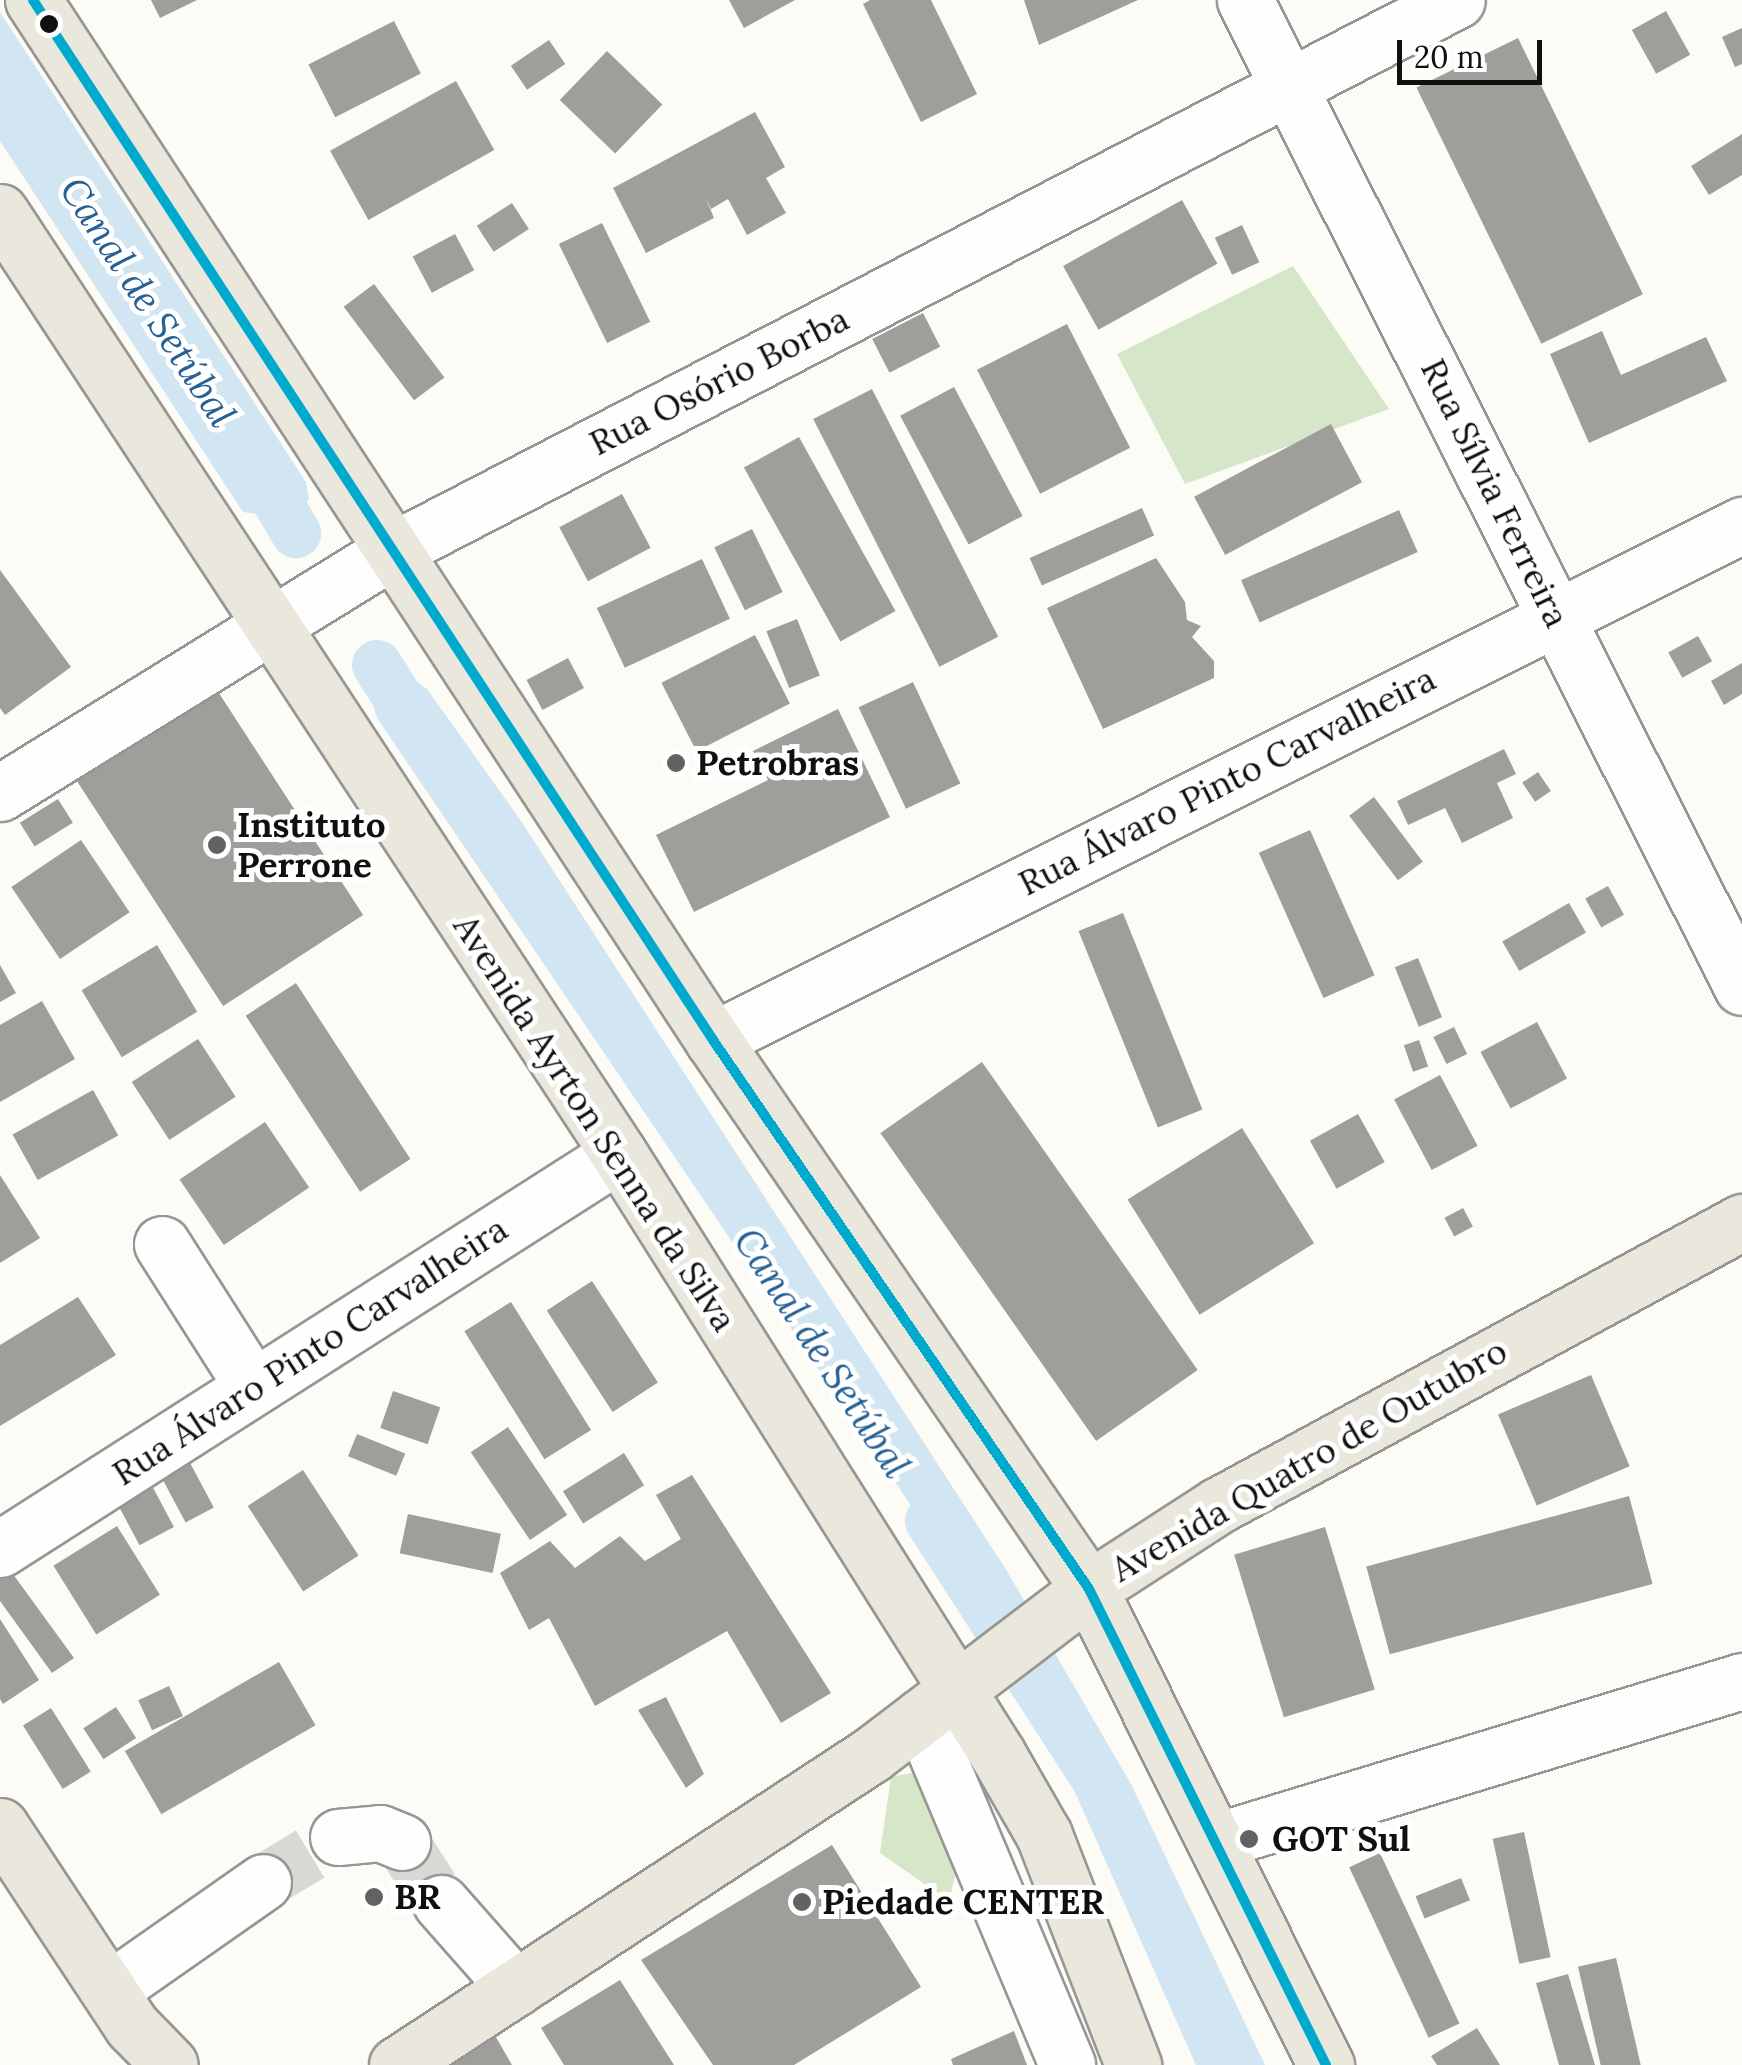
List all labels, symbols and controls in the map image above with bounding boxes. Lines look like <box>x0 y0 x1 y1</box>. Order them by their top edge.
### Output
unlabelled marker <box>39 14 59 34</box>
scale bar <box>1402 20 1547 82</box>
text: 20 m <box>1414 38 1483 76</box>
water label: Canal de Setúbal <box>50 169 246 435</box>
street label: Rua Osório Borba <box>583 298 855 464</box>
street label: Rua Sílvia Ferreira <box>1412 352 1578 634</box>
street label: Rua Álvaro Pinto Carvalheira <box>1012 657 1442 905</box>
place label: Petrobras <box>696 742 859 784</box>
marker: Petrobras <box>665 752 687 774</box>
place label: Instituto Perrone <box>237 804 385 886</box>
marker: Instituto Perrone <box>206 834 228 856</box>
street label: Avenida Ayrton Senna da Silva <box>445 907 745 1339</box>
street label: Rua Álvaro Pinto Carvalheira <box>105 1208 515 1494</box>
water label: Canal de Setúbal <box>724 1220 920 1486</box>
street label: Avenida Quatro de Outubro <box>1104 1329 1514 1591</box>
place label: GOT Sul <box>1272 1818 1410 1860</box>
marker: GOT Sul <box>1236 1826 1262 1852</box>
place label: BR <box>394 1876 441 1918</box>
place label: Piedade CENTER <box>822 1881 1104 1923</box>
marker: BR <box>363 1886 385 1908</box>
marker: Piedade CENTER <box>791 1891 813 1913</box>

